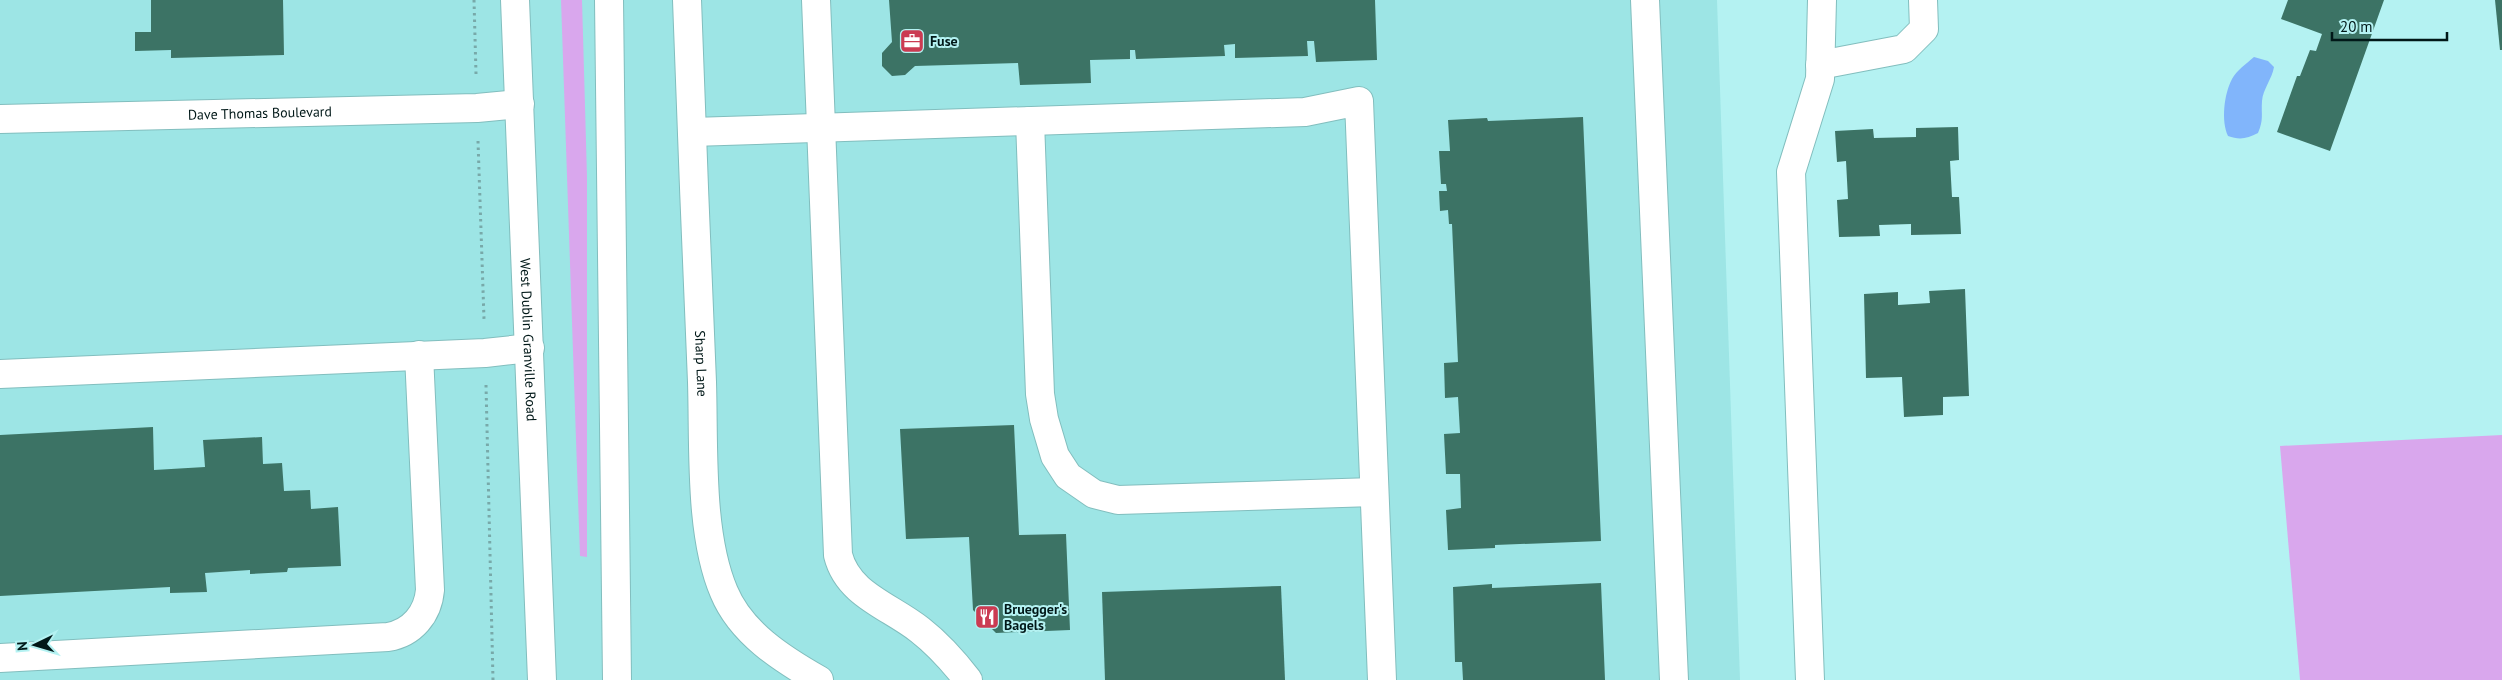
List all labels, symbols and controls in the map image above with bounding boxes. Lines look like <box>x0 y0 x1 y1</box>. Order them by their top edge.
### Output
scale bar <box>2332 10 2447 42</box>
text: 20 m <box>2340 17 2373 36</box>
office icon: Fuse <box>899 28 925 54</box>
place label: Fuse <box>930 32 958 50</box>
street label: Dave Thomas Boulevard <box>188 102 332 124</box>
street label: West Dublin Granville Road <box>516 258 541 422</box>
street label: Sharp Lane <box>691 330 711 397</box>
place label: Bruegger's Bagels <box>1004 600 1067 634</box>
restaurant icon: Bruegger's Bagels <box>974 604 1000 630</box>
north arrow <box>10 620 60 670</box>
text: N <box>13 641 31 652</box>

